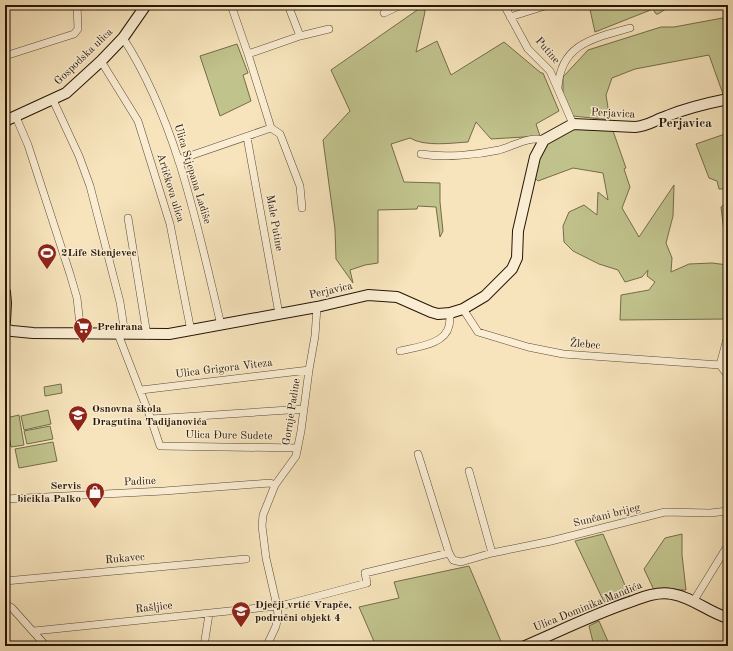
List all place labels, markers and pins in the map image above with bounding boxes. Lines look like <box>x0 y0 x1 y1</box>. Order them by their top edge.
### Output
sports icon: 2Life Stenjevec <box>36 242 58 270</box>
place label: 2Life Stenjevec <box>61 248 137 259</box>
supermarket icon: Prehrana <box>72 316 94 344</box>
place label: Prehrana <box>97 322 143 333</box>
school or university icon: Osnovna škola Dragutina Tadijanovića <box>67 404 89 432</box>
place label: Osnovna škola Dragutina Tadijanovića <box>92 404 208 428</box>
place label: Servis bicikla Palko <box>17 481 81 505</box>
shop icon: Servis bicikla Palko <box>84 481 106 509</box>
school or university icon: Dječji vrtić Vrapče, područni objekt 4 <box>230 600 252 628</box>
place label: Dječji vrtić Vrapče, područni objekt 4 <box>255 600 352 624</box>

